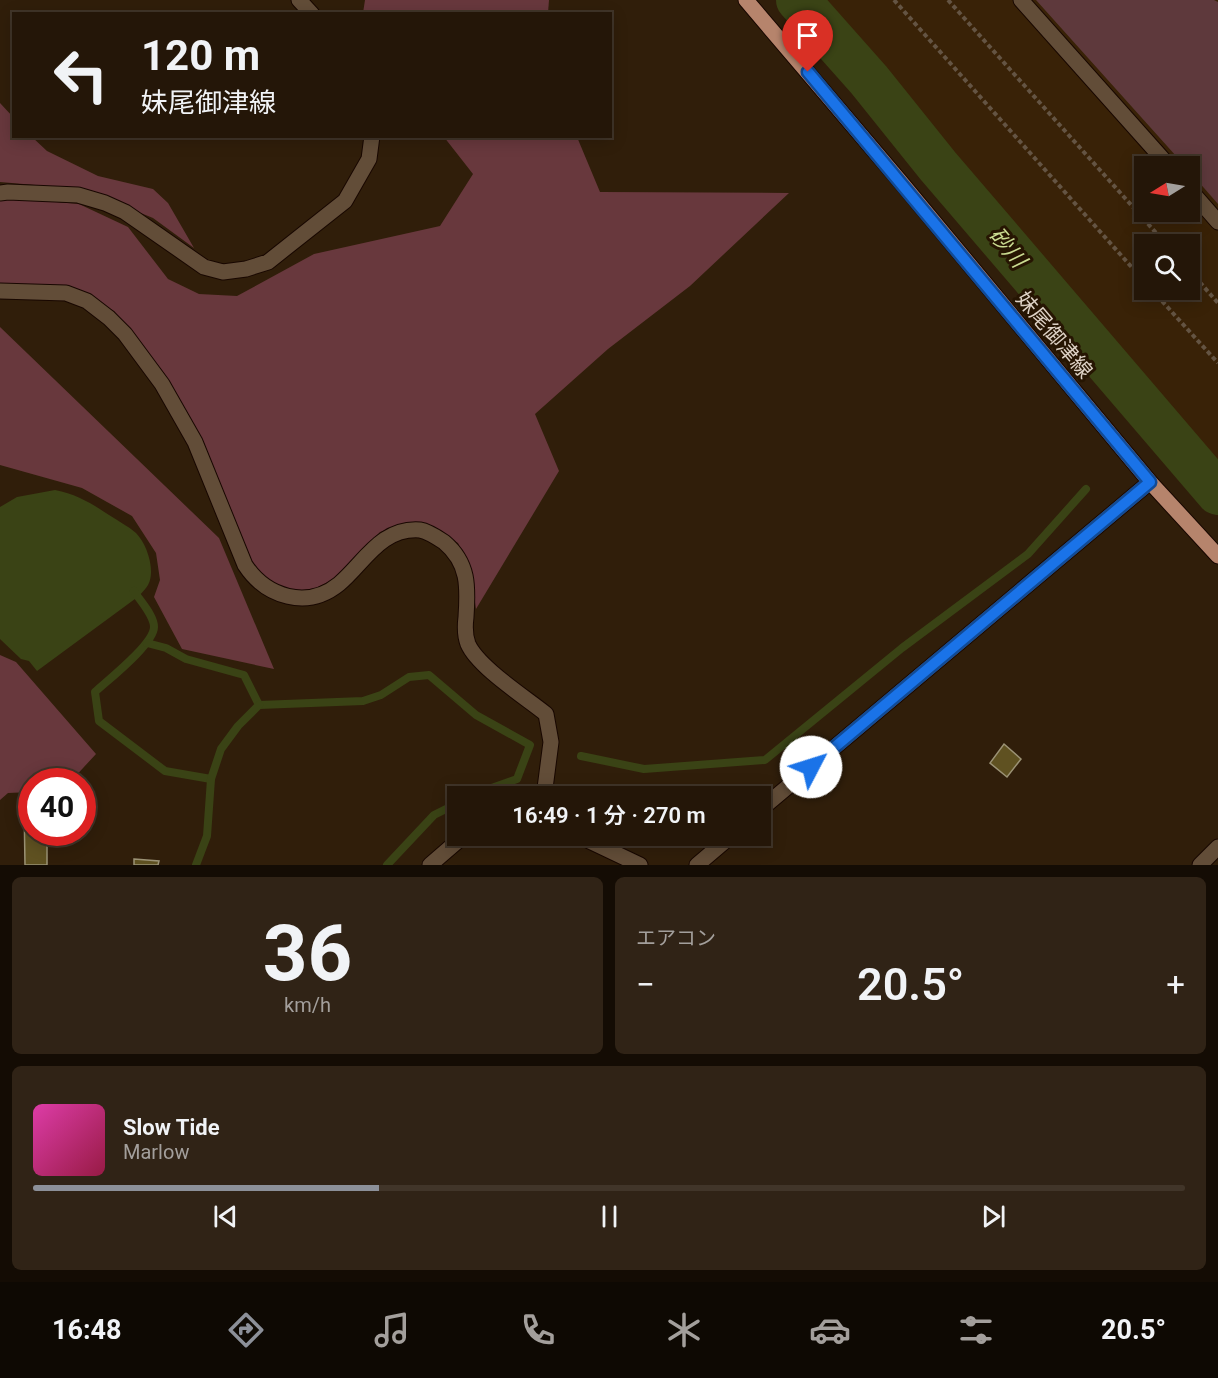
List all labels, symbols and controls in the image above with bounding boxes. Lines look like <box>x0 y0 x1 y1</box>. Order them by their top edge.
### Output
pin <box>782 10 833 72</box>
icon: arrive <box>791 19 824 52</box>
text: 120 m <box>141 31 260 80</box>
icon: left <box>42 36 120 114</box>
text: 妹尾御津線 <box>141 87 276 119</box>
north arrow <box>1134 156 1200 222</box>
map controls <box>1134 156 1200 300</box>
water label: 砂川 <box>984 222 1033 274</box>
button: search <box>1134 234 1200 300</box>
street label: 妹尾御津線 <box>1011 287 1097 383</box>
position arrow <box>779 735 843 799</box>
speed limit sign: 40 <box>18 768 96 846</box>
text: 16:49 · 1 分 · 270 m <box>512 803 706 828</box>
text: 36 <box>263 908 352 999</box>
text: エアコン <box>636 926 716 950</box>
text: 20.5° <box>857 958 964 1011</box>
text: − <box>636 965 655 1004</box>
text: + <box>1166 965 1185 1004</box>
text: km/h <box>284 993 331 1017</box>
text: Slow Tide <box>123 1115 220 1140</box>
text: Marlow <box>123 1140 189 1164</box>
icon: previous <box>209 1200 242 1233</box>
icon: pause <box>593 1200 626 1233</box>
icon: next <box>977 1200 1010 1233</box>
icon: directions <box>225 1309 267 1351</box>
icon: music <box>371 1309 413 1351</box>
icon: phone <box>517 1309 559 1351</box>
icon: climate <box>663 1309 705 1351</box>
icon: car <box>809 1309 851 1351</box>
icon: filters <box>955 1309 997 1351</box>
text: 16:48 <box>52 1314 122 1346</box>
text: 20.5° <box>1101 1314 1166 1346</box>

